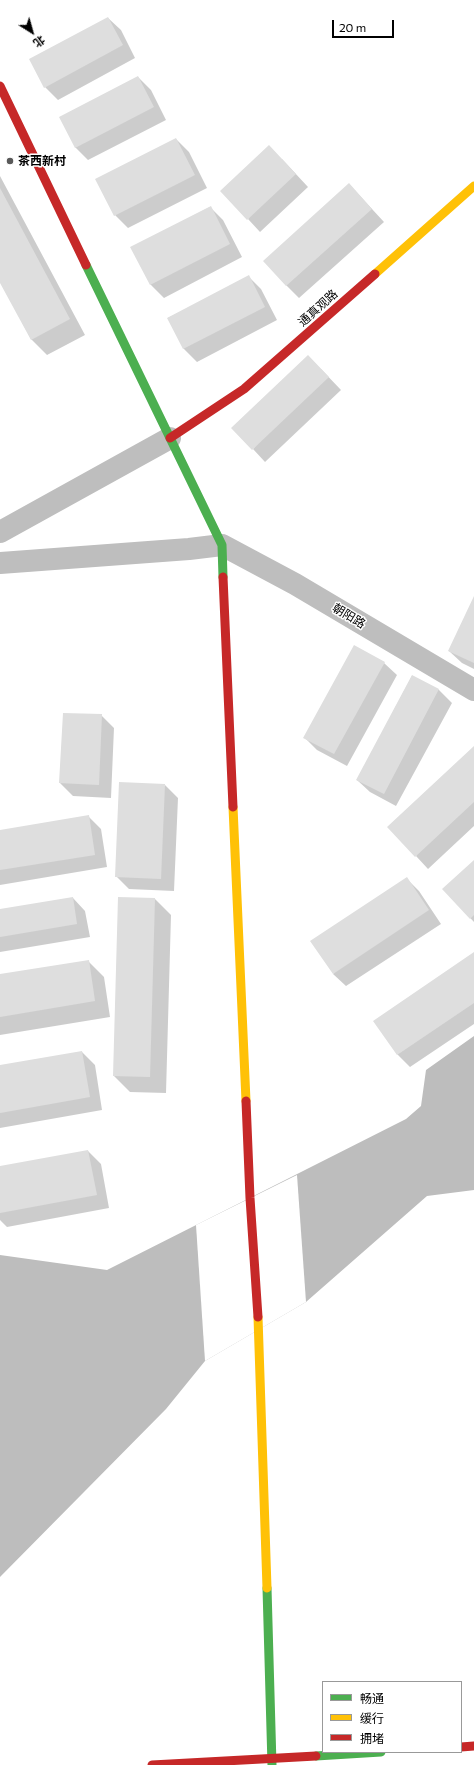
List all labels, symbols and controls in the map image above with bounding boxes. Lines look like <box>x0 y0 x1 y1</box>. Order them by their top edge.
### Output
north arrow <box>12 12 52 52</box>
scale bar <box>334 12 396 38</box>
text: 20 m <box>339 20 366 34</box>
text: 北 <box>31 33 48 50</box>
place label: 茶西新村 <box>18 154 66 168</box>
marker: 茶西新村 <box>5 156 15 166</box>
street label: 通真观路 <box>295 287 341 329</box>
street label: 朝阳路 <box>330 601 368 631</box>
legend <box>322 1681 462 1753</box>
text: 畅通 <box>360 1691 384 1705</box>
text: 缓行 <box>360 1711 384 1725</box>
text: 拥堵 <box>360 1731 384 1745</box>

